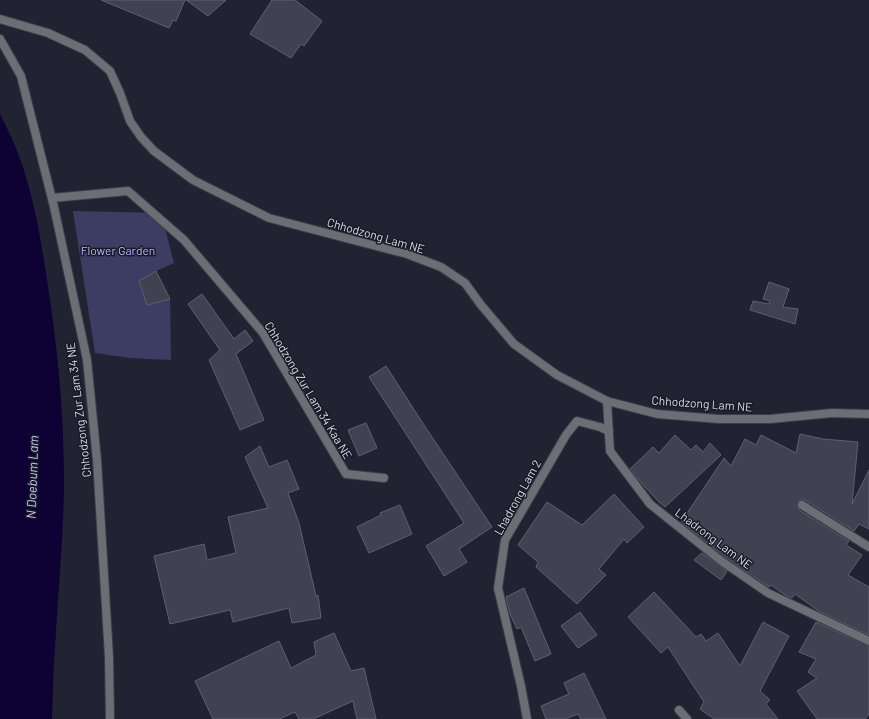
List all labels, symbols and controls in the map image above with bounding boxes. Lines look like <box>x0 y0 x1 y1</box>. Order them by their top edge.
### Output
street label: Chhodzong Lam NE <box>326 214 426 256</box>
park label: Flower Garden <box>81 243 155 257</box>
street label: Chhodzong Zur Lam 34 Kaa NE <box>262 319 356 461</box>
street label: Chhodzong Zur Lam 34 NE <box>63 342 93 478</box>
street label: Chhodzong Lam NE <box>651 392 753 414</box>
water label: N Doebum Lam <box>23 435 41 519</box>
street label: Lhadrong Lam 2 <box>491 457 543 537</box>
street label: Lhadrong Lam NE <box>673 505 755 571</box>

